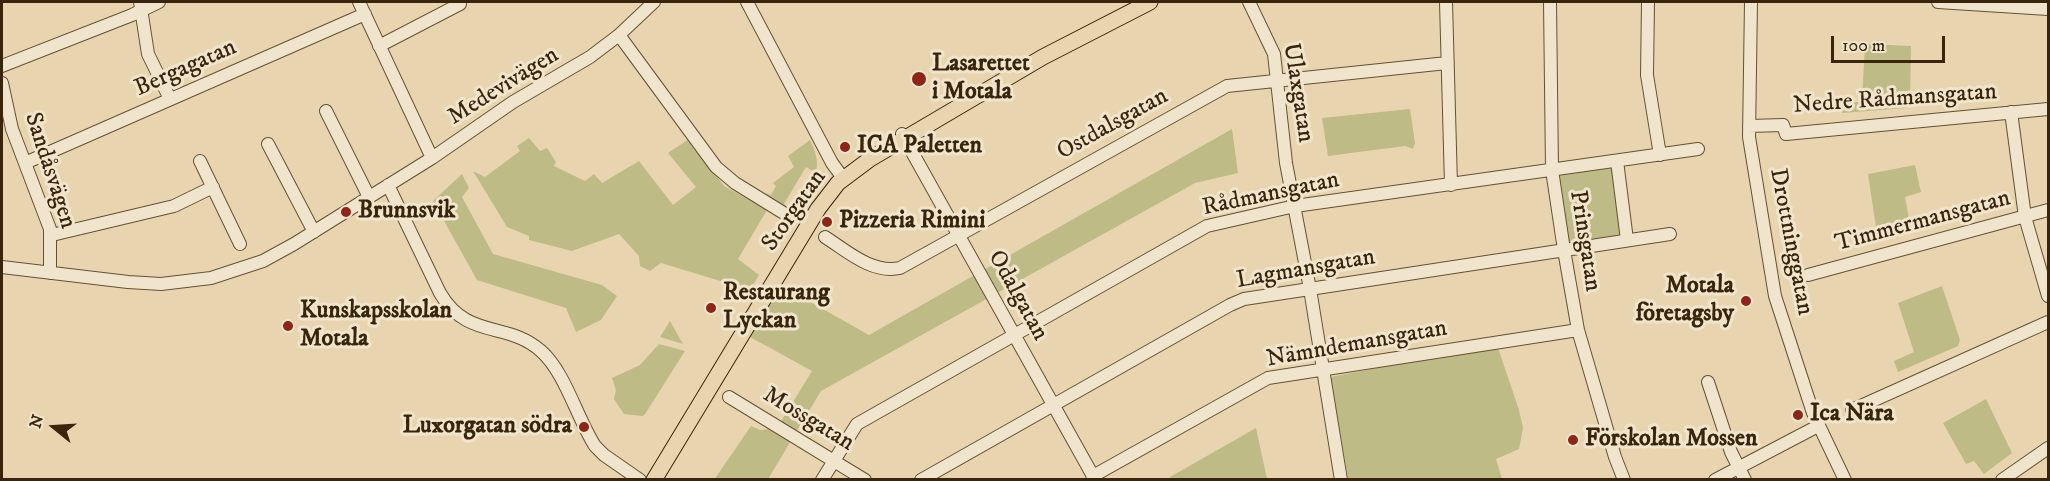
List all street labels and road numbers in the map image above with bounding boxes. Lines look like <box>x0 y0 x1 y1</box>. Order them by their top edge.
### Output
street label: Bergagatan <box>131 34 241 104</box>
street label: Ulaxgatan <box>1275 41 1319 145</box>
street label: Medevivägen <box>443 42 565 132</box>
street label: Nedre Rådmansgatan <box>1792 79 1998 121</box>
street label: Ostdalsgatan <box>1052 83 1174 167</box>
street label: Sandåsvägen <box>17 109 81 233</box>
street label: Storgatan <box>757 165 833 257</box>
street label: Rådmansgatan <box>1200 166 1342 224</box>
street label: Drottninggatan <box>1762 166 1818 318</box>
street label: Timmermansgatan <box>1832 185 2014 259</box>
street label: Prinsgatan <box>1562 188 1606 294</box>
street label: Lagmansgatan <box>1234 244 1378 296</box>
street label: Odalgatan <box>980 246 1054 346</box>
street label: Nämndemansgatan <box>1264 315 1450 375</box>
street label: Mossgatan <box>757 381 859 459</box>

